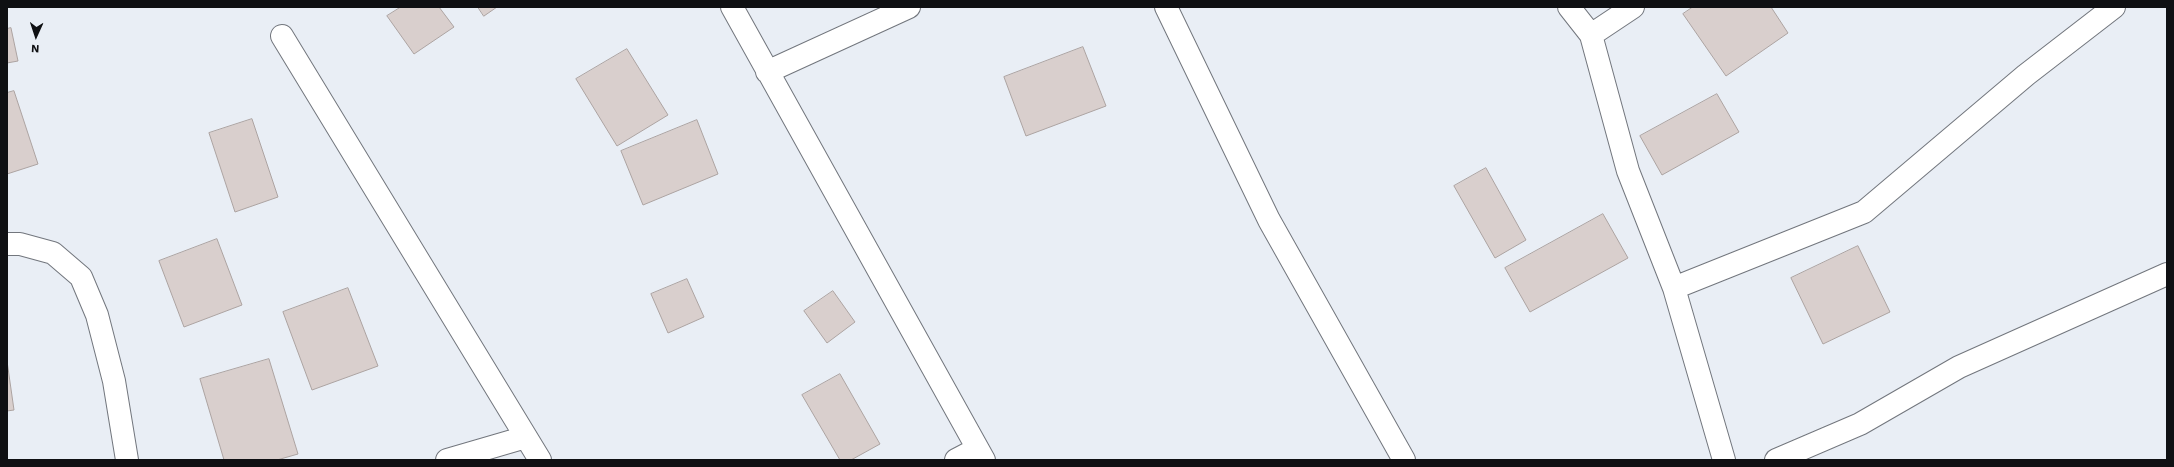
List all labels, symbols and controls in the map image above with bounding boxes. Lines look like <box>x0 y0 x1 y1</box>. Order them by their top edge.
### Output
north arrow <box>16 16 56 56</box>
text: N <box>31 42 40 55</box>

